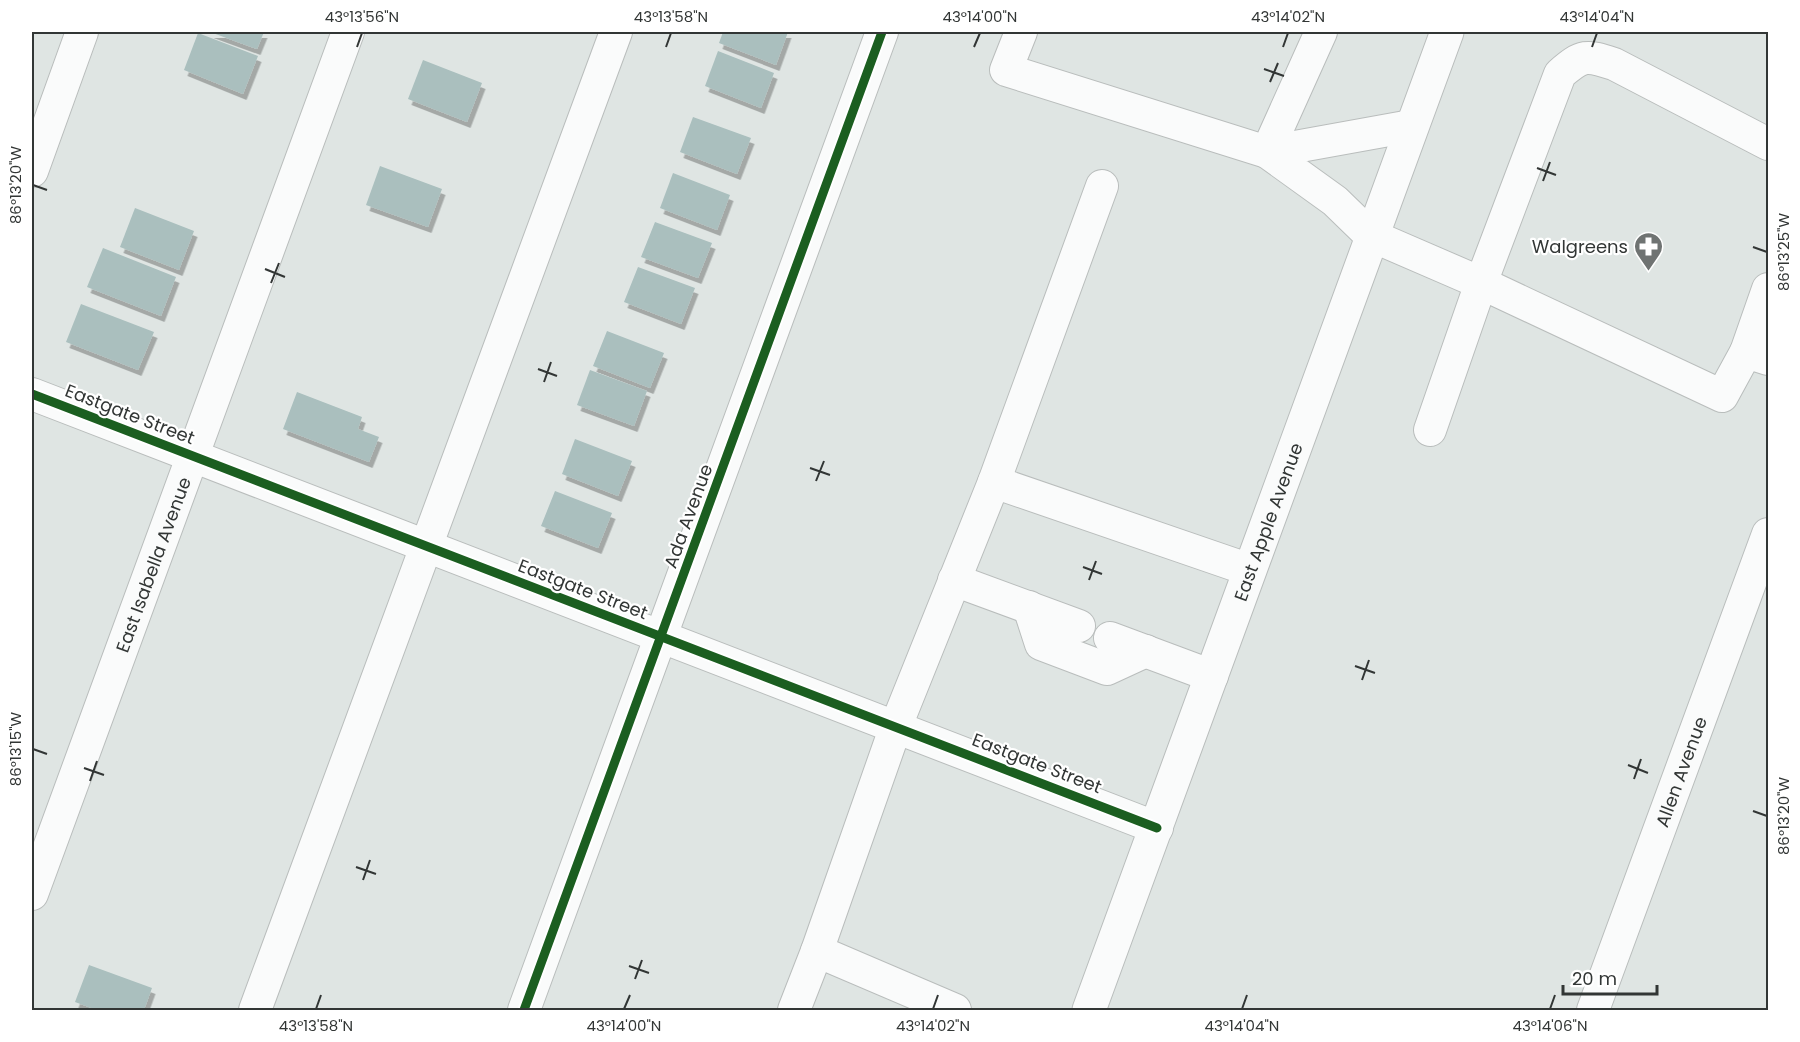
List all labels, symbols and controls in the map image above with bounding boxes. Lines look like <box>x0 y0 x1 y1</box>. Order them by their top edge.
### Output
text: 43°13'56"N <box>325 6 399 27</box>
text: 43°13'58"N <box>634 6 708 27</box>
text: 43°14'00"N <box>943 6 1017 27</box>
text: 43°14'02"N <box>1251 6 1325 27</box>
text: 43°14'04"N <box>1560 6 1634 27</box>
text: 86°13'20"W <box>5 146 26 224</box>
text: 86°13'25"W <box>1773 213 1794 291</box>
pharmacy icon: Walgreens <box>1633 230 1665 272</box>
place label: Walgreens <box>1532 234 1628 259</box>
street label: Eastgate Street <box>62 378 198 450</box>
street label: East Apple Avenue <box>1227 439 1308 604</box>
street label: Ada Avenue <box>658 461 718 571</box>
street label: East Isabella Avenue <box>109 473 196 656</box>
street label: Eastgate Street <box>515 553 651 625</box>
text: 86°13'15"W <box>5 711 26 786</box>
street label: Allen Avenue <box>1649 713 1712 830</box>
street label: Eastgate Street <box>969 727 1105 799</box>
text: 86°13'20"W <box>1773 777 1794 855</box>
scale bar <box>1563 958 1658 996</box>
text: 20 m <box>1572 966 1617 991</box>
text: 43°13'58"N <box>279 1015 353 1036</box>
text: 43°14'00"N <box>587 1015 661 1036</box>
text: 43°14'02"N <box>896 1015 970 1036</box>
text: 43°14'04"N <box>1205 1015 1279 1036</box>
text: 43°14'06"N <box>1513 1015 1587 1036</box>

